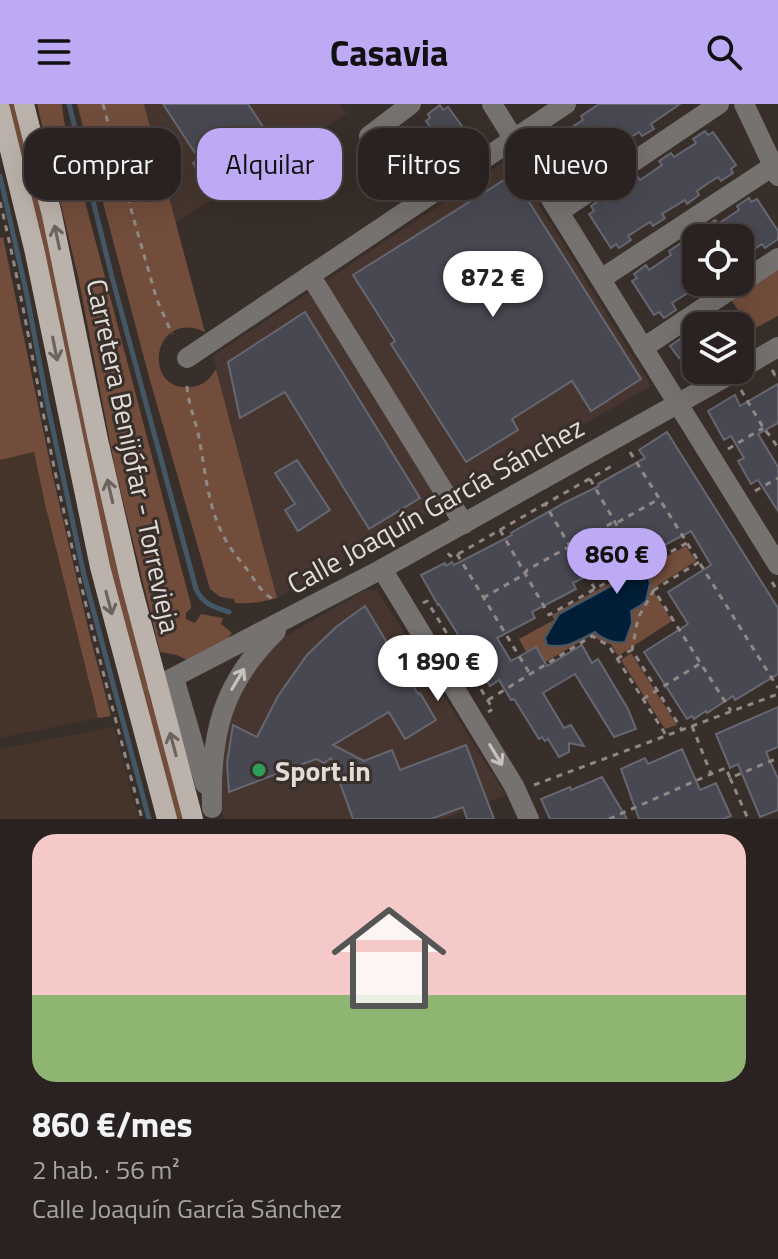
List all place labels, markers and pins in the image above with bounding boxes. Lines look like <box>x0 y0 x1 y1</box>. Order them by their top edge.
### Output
pin: 872 € <box>437 251 549 319</box>
pin: 860 € <box>561 528 673 596</box>
pin: 1 890 € <box>364 635 512 703</box>
place label: Sport.in <box>275 749 371 792</box>
marker: Sport.in <box>250 761 268 779</box>

